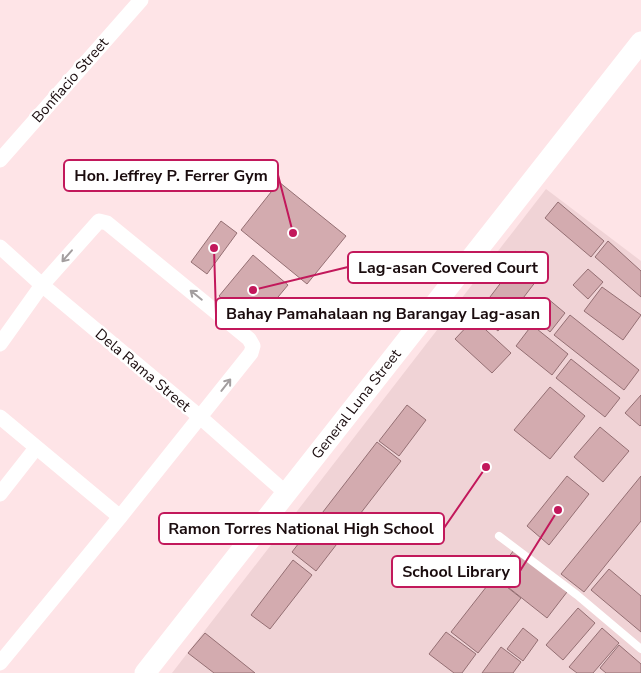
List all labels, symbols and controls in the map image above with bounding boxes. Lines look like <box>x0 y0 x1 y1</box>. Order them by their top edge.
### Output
street label: Bonfiacio Street <box>27 33 113 127</box>
callout: Hon. Jeffrey P. Ferrer Gym <box>64 160 278 191</box>
text: Hon. Jeffrey P. Ferrer Gym <box>74 165 268 187</box>
one-way arrow <box>61 250 72 263</box>
callout: Lag-asan Covered Court <box>348 252 548 283</box>
text: Lag-asan Covered Court <box>358 257 539 279</box>
one-way arrow <box>190 290 203 301</box>
callout: Bahay Pamahalaan ng Barangay Lag-asan <box>216 298 550 329</box>
text: Bahay Pamahalaan ng Barangay Lag-asan <box>226 303 540 325</box>
street label: Dela Rama Street <box>91 324 196 416</box>
street label: General Luna Street <box>307 344 406 463</box>
one-way arrow <box>220 379 231 392</box>
callout: Ramon Torres National High School <box>159 513 444 544</box>
text: Ramon Torres National High School <box>168 518 434 540</box>
callout: School Library <box>392 556 520 587</box>
text: School Library <box>402 561 510 583</box>

